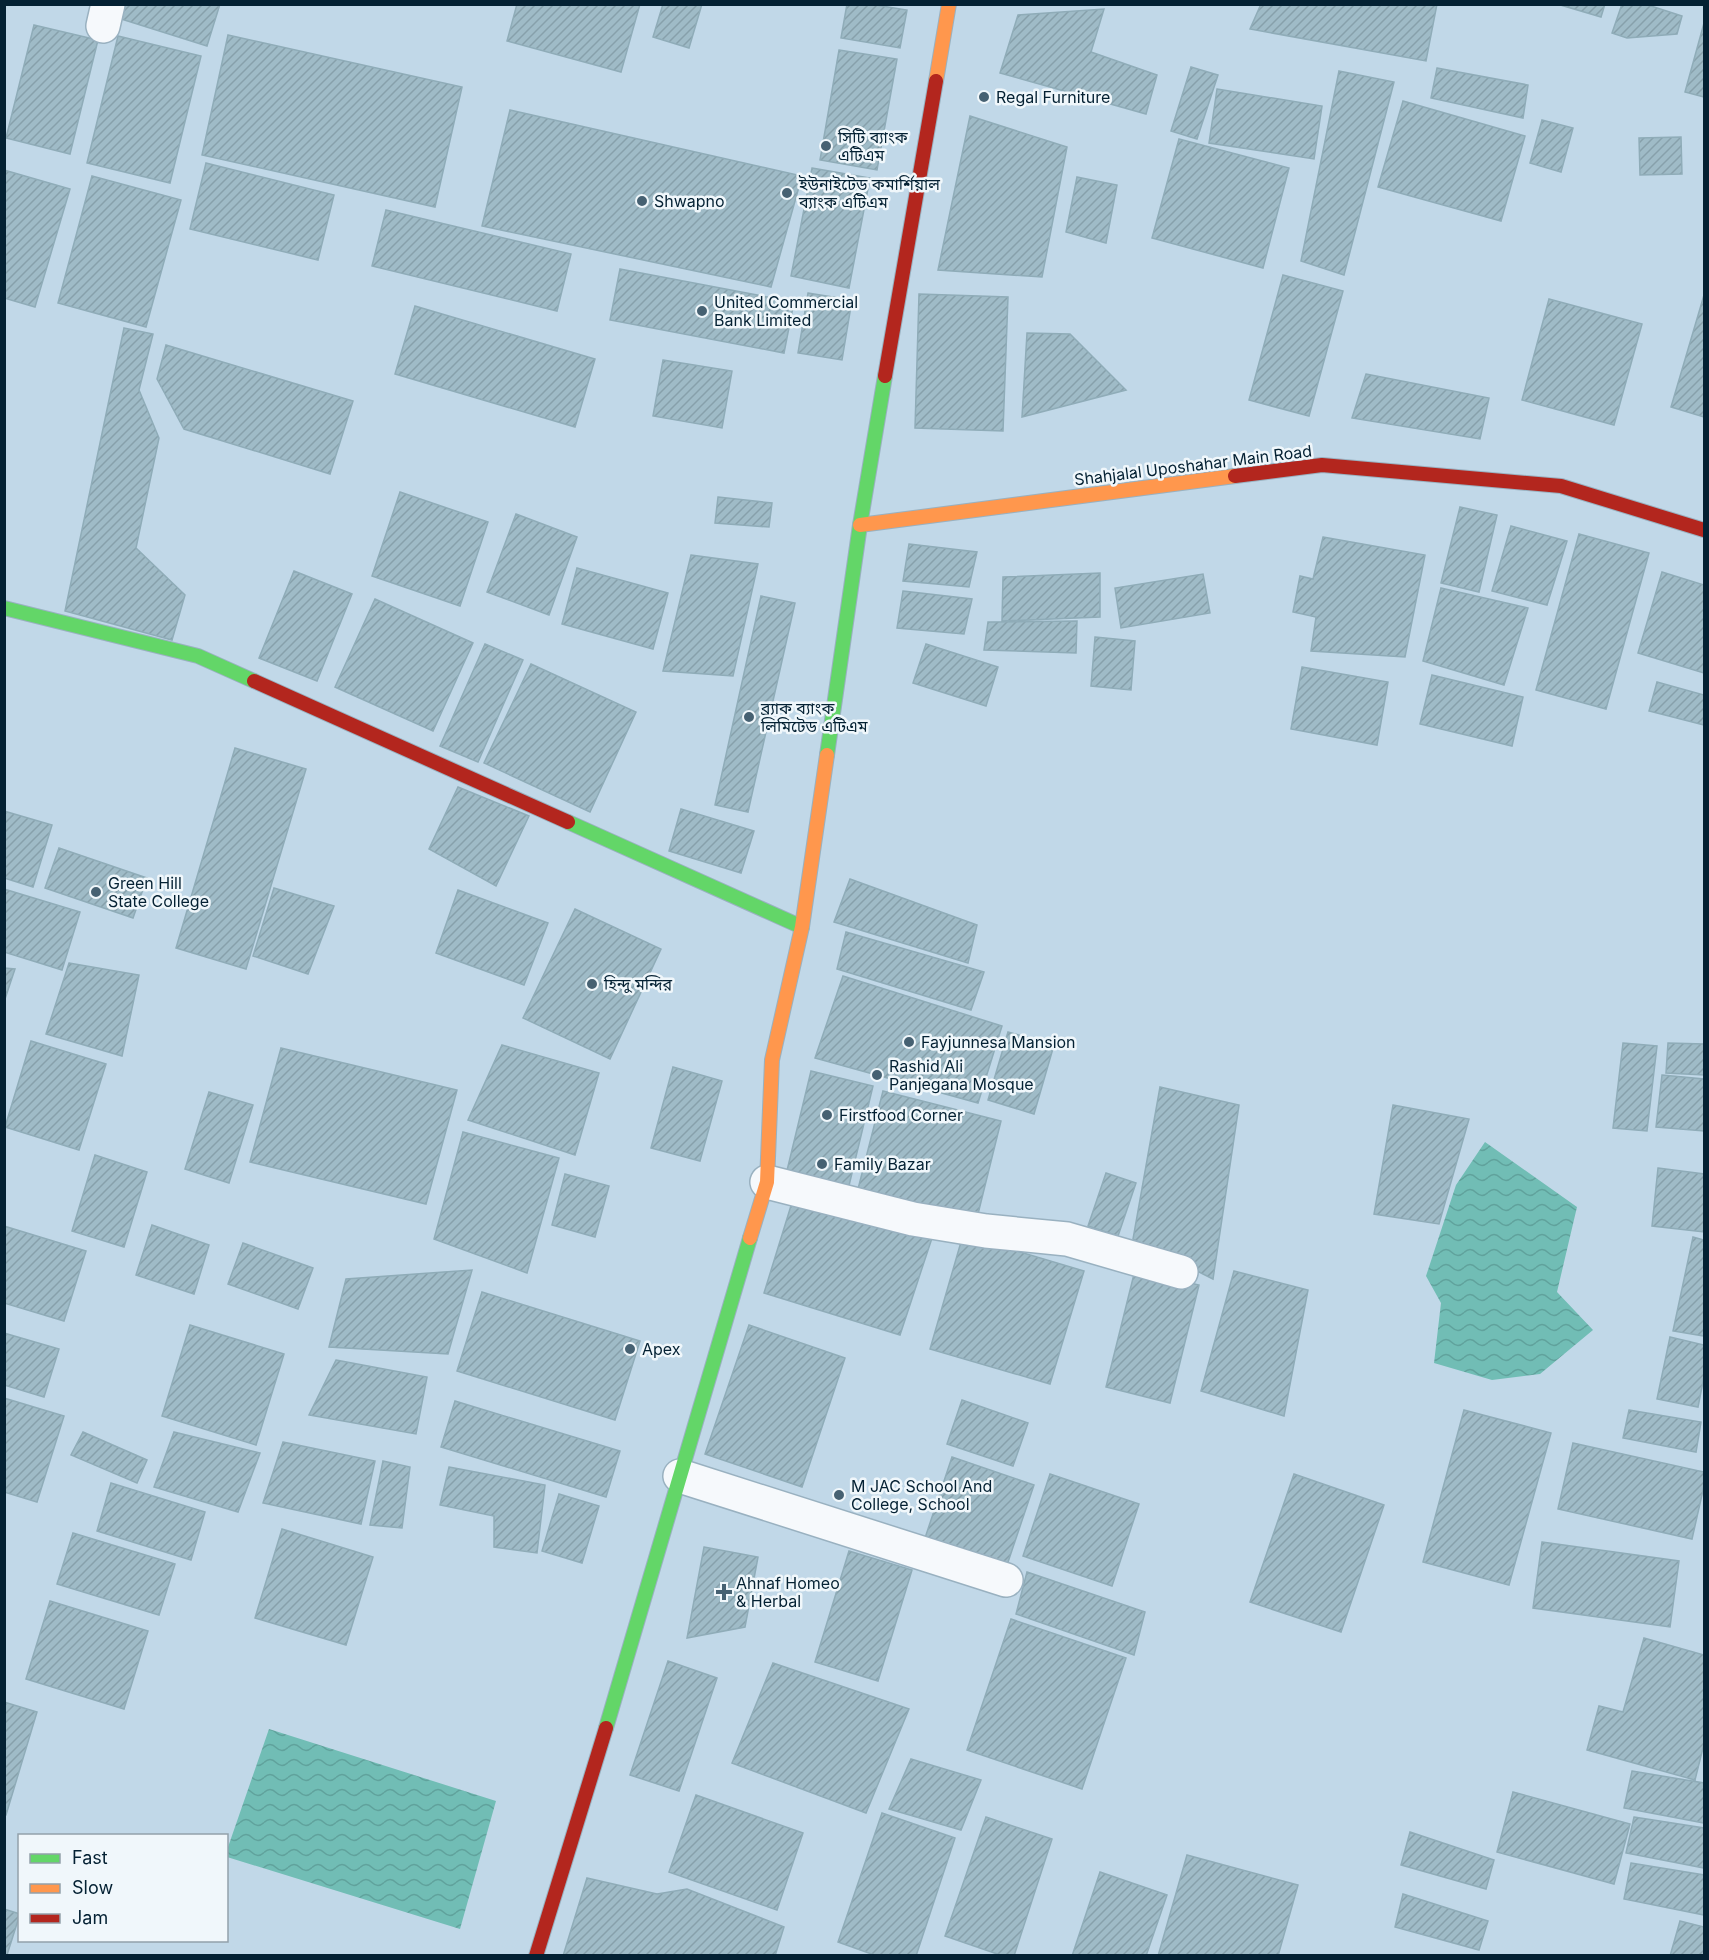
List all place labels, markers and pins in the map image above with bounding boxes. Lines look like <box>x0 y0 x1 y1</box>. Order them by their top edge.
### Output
place label: Regal Furniture <box>996 87 1110 107</box>
marker: Regal Furniture <box>977 90 991 104</box>
place label: সিটি ব্যাংক এটিএম <box>837 127 909 165</box>
marker: সিটি ব্যাংক এটিএম <box>819 139 833 153</box>
place label: ইউনাইটেড কমার্শিয়াল ব্যাংক এটিএম <box>798 174 940 212</box>
marker: ইউনাইটেড কমার্শিয়াল ব্যাংক এটিএম <box>780 186 794 200</box>
place label: Shwapno <box>654 191 725 211</box>
marker: Shwapno <box>635 194 649 208</box>
place label: United Commercial Bank Limited <box>714 292 858 330</box>
marker: United Commercial Bank Limited <box>695 304 709 318</box>
place label: ব্র্যাক ব্যাংক লিমিটেড এটিএম <box>760 698 868 736</box>
marker: ব্র্যাক ব্যাংক লিমিটেড এটিএম <box>742 710 756 724</box>
place label: Green Hill State College <box>108 873 209 911</box>
marker: Green Hill State College <box>89 885 103 899</box>
place label: হিন্দু মন্দির <box>603 974 673 994</box>
marker: হিন্দু মন্দির <box>585 977 599 991</box>
place label: Fayjunnesa Mansion <box>921 1032 1076 1052</box>
marker: Fayjunnesa Mansion <box>902 1035 916 1049</box>
place label: Rashid Ali Panjegana Mosque <box>889 1056 1034 1094</box>
marker: Rashid Ali Panjegana Mosque <box>870 1068 884 1082</box>
place label: Firstfood Corner <box>839 1105 963 1125</box>
marker: Firstfood Corner <box>820 1108 834 1122</box>
place label: Family Bazar <box>834 1154 931 1174</box>
marker: Family Bazar <box>815 1157 829 1171</box>
place label: Apex <box>642 1339 681 1359</box>
marker: Apex <box>623 1342 637 1356</box>
place label: M JAC School And College, School <box>851 1476 992 1514</box>
marker: M JAC School And College, School <box>832 1488 846 1502</box>
place label: Ahnaf Homeo & Herbal <box>736 1573 840 1611</box>
marker: Ahnaf Homeo & Herbal <box>717 1585 731 1599</box>

